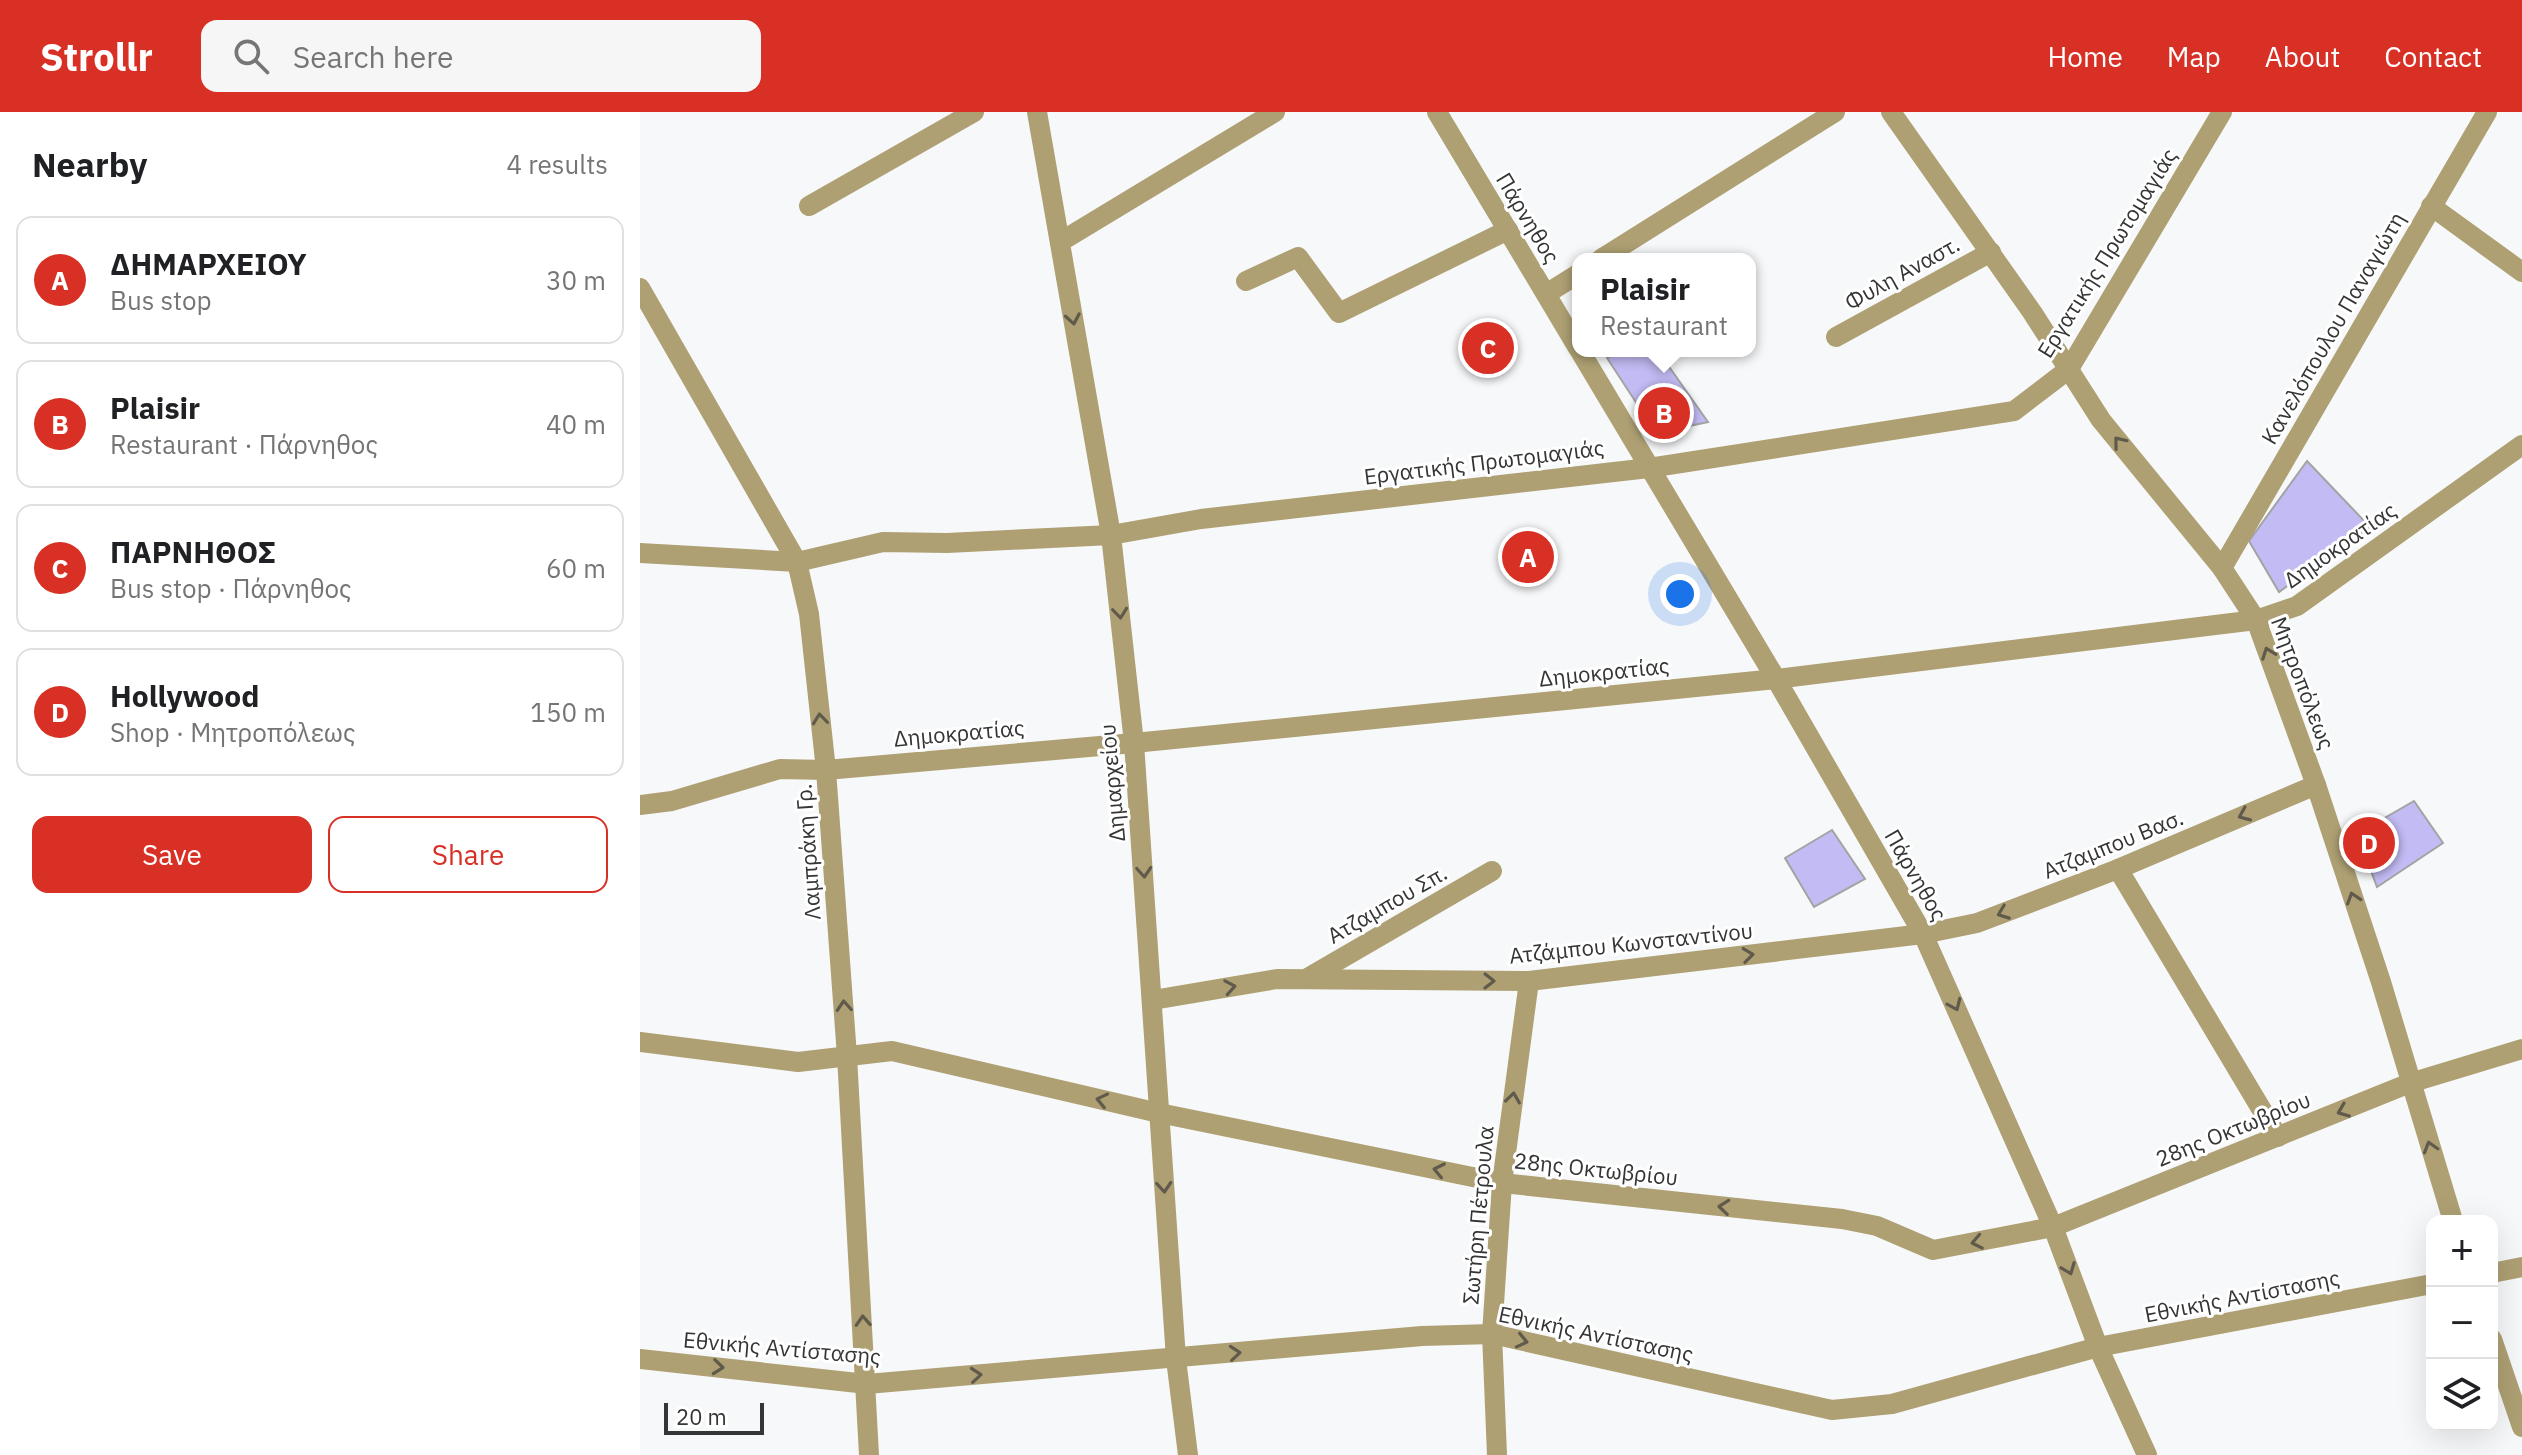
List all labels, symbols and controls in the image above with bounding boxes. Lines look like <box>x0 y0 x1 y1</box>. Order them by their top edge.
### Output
search box <box>201 20 761 92</box>
text: Strollr <box>40 32 153 81</box>
icon: search <box>229 34 273 78</box>
text: Search here <box>293 37 454 76</box>
text: Home <box>2047 38 2123 75</box>
text: Map <box>2167 38 2221 75</box>
text: About <box>2265 38 2340 75</box>
text: Contact <box>2384 38 2482 75</box>
text: Nearby <box>32 142 147 186</box>
street label: Εργατικής Πρωτομαγιάς <box>2030 143 2183 363</box>
text: 4 results <box>506 147 608 181</box>
street label: Πάρνηθος <box>1490 167 1567 268</box>
street label: Κανελόπουλου Παναγιώτη <box>2254 206 2411 449</box>
street label: Φυλη Αναστ. <box>1839 229 1965 316</box>
text: ΔΗΜΑΡΧΕΙΟΥ <box>110 244 307 283</box>
popup <box>1572 253 1756 357</box>
text: A <box>51 263 69 297</box>
text: 30 m <box>546 263 606 297</box>
text: Plaisir <box>1600 269 1690 308</box>
text: Bus stop <box>110 283 212 317</box>
text: Restaurant <box>1600 308 1728 342</box>
one-way arrow <box>1064 312 1081 326</box>
pin: C <box>1462 318 1514 378</box>
pin: B <box>1638 383 1690 443</box>
text: Plaisir <box>110 388 200 427</box>
text: B <box>51 407 69 441</box>
text: 40 m <box>546 407 606 441</box>
text: Restaurant · Πάρνηθος <box>110 427 378 461</box>
street label: Εργατικής Πρωτομαγιάς <box>1362 432 1606 491</box>
one-way arrow <box>2114 436 2128 451</box>
street label: Δημοκρατίας <box>2278 495 2402 594</box>
pin: A <box>1502 527 1554 587</box>
text: ΠΑΡΝΗΘΟΣ <box>110 532 276 571</box>
text: C <box>52 551 68 585</box>
text: 60 m <box>546 551 606 585</box>
text: Bus stop · Πάρνηθος <box>110 571 352 605</box>
your location <box>1660 574 1700 614</box>
one-way arrow <box>1111 607 1128 620</box>
street label: Μητροπόλεως <box>2265 612 2342 753</box>
one-way arrow <box>2261 647 2277 661</box>
street label: Δημοκρατίας <box>1537 650 1671 693</box>
text: Hollywood <box>110 676 259 715</box>
text: D <box>51 695 69 729</box>
text: 150 m <box>530 695 606 729</box>
one-way arrow <box>812 712 829 725</box>
street label: Δημοκρατίας <box>892 712 1026 753</box>
text: Shop · Μητροπόλεως <box>110 715 356 749</box>
street label: Δημαρχείου <box>1092 723 1131 843</box>
street label: Λαμπράκη Γρ. <box>788 783 827 921</box>
street label: Ατζαμπου Βασ. <box>2038 802 2187 885</box>
one-way arrow <box>2238 806 2252 822</box>
pin: D <box>2343 813 2395 873</box>
button: Save <box>32 816 312 893</box>
button: Share <box>328 816 608 893</box>
street label: Πάρνηθος <box>1879 824 1954 926</box>
street label: Ατζαμπου Σπ. <box>1321 858 1452 950</box>
one-way arrow <box>1135 866 1152 879</box>
one-way arrow <box>2347 892 2363 906</box>
one-way arrow <box>1997 903 2011 920</box>
street label: Ατζάμπου Κωνσταντίνου <box>1508 915 1754 970</box>
one-way arrow <box>1741 947 1755 964</box>
one-way arrow <box>1483 972 1496 990</box>
one-way arrow <box>1223 979 1237 996</box>
one-way arrow <box>1945 997 1961 1011</box>
one-way arrow <box>836 999 853 1012</box>
street label: 28ης Οκτωβρίου <box>2151 1084 2315 1173</box>
one-way arrow <box>1504 1091 1521 1105</box>
one-way arrow <box>1096 1092 1109 1109</box>
one-way arrow <box>2337 1101 2351 1118</box>
street label: Σωτήρη Πέτρουλα <box>1455 1124 1500 1306</box>
one-way arrow <box>2423 1140 2439 1154</box>
street label: 28ης Οκτωβρίου <box>1513 1145 1679 1192</box>
one-way arrow <box>1432 1163 1445 1180</box>
one-way arrow <box>1155 1181 1172 1194</box>
one-way arrow <box>1717 1198 1730 1215</box>
map controls <box>2426 1215 2498 1431</box>
button: + <box>2426 1215 2498 1287</box>
one-way arrow <box>1971 1233 1984 1250</box>
one-way arrow <box>2059 1261 2076 1275</box>
street label: Εθνικής Αντίστασης <box>2142 1262 2342 1329</box>
button: − <box>2426 1287 2498 1359</box>
street label: Εθνικής Αντίστασης <box>1496 1299 1696 1368</box>
one-way arrow <box>855 1314 872 1327</box>
street label: Εθνικής Αντίστασης <box>682 1324 882 1371</box>
one-way arrow <box>1514 1332 1528 1349</box>
one-way arrow <box>1229 1345 1242 1362</box>
one-way arrow <box>712 1358 725 1375</box>
button: layers <box>2426 1359 2498 1431</box>
one-way arrow <box>970 1367 983 1384</box>
scale bar <box>664 1399 764 1435</box>
text: 20 m <box>676 1402 727 1431</box>

